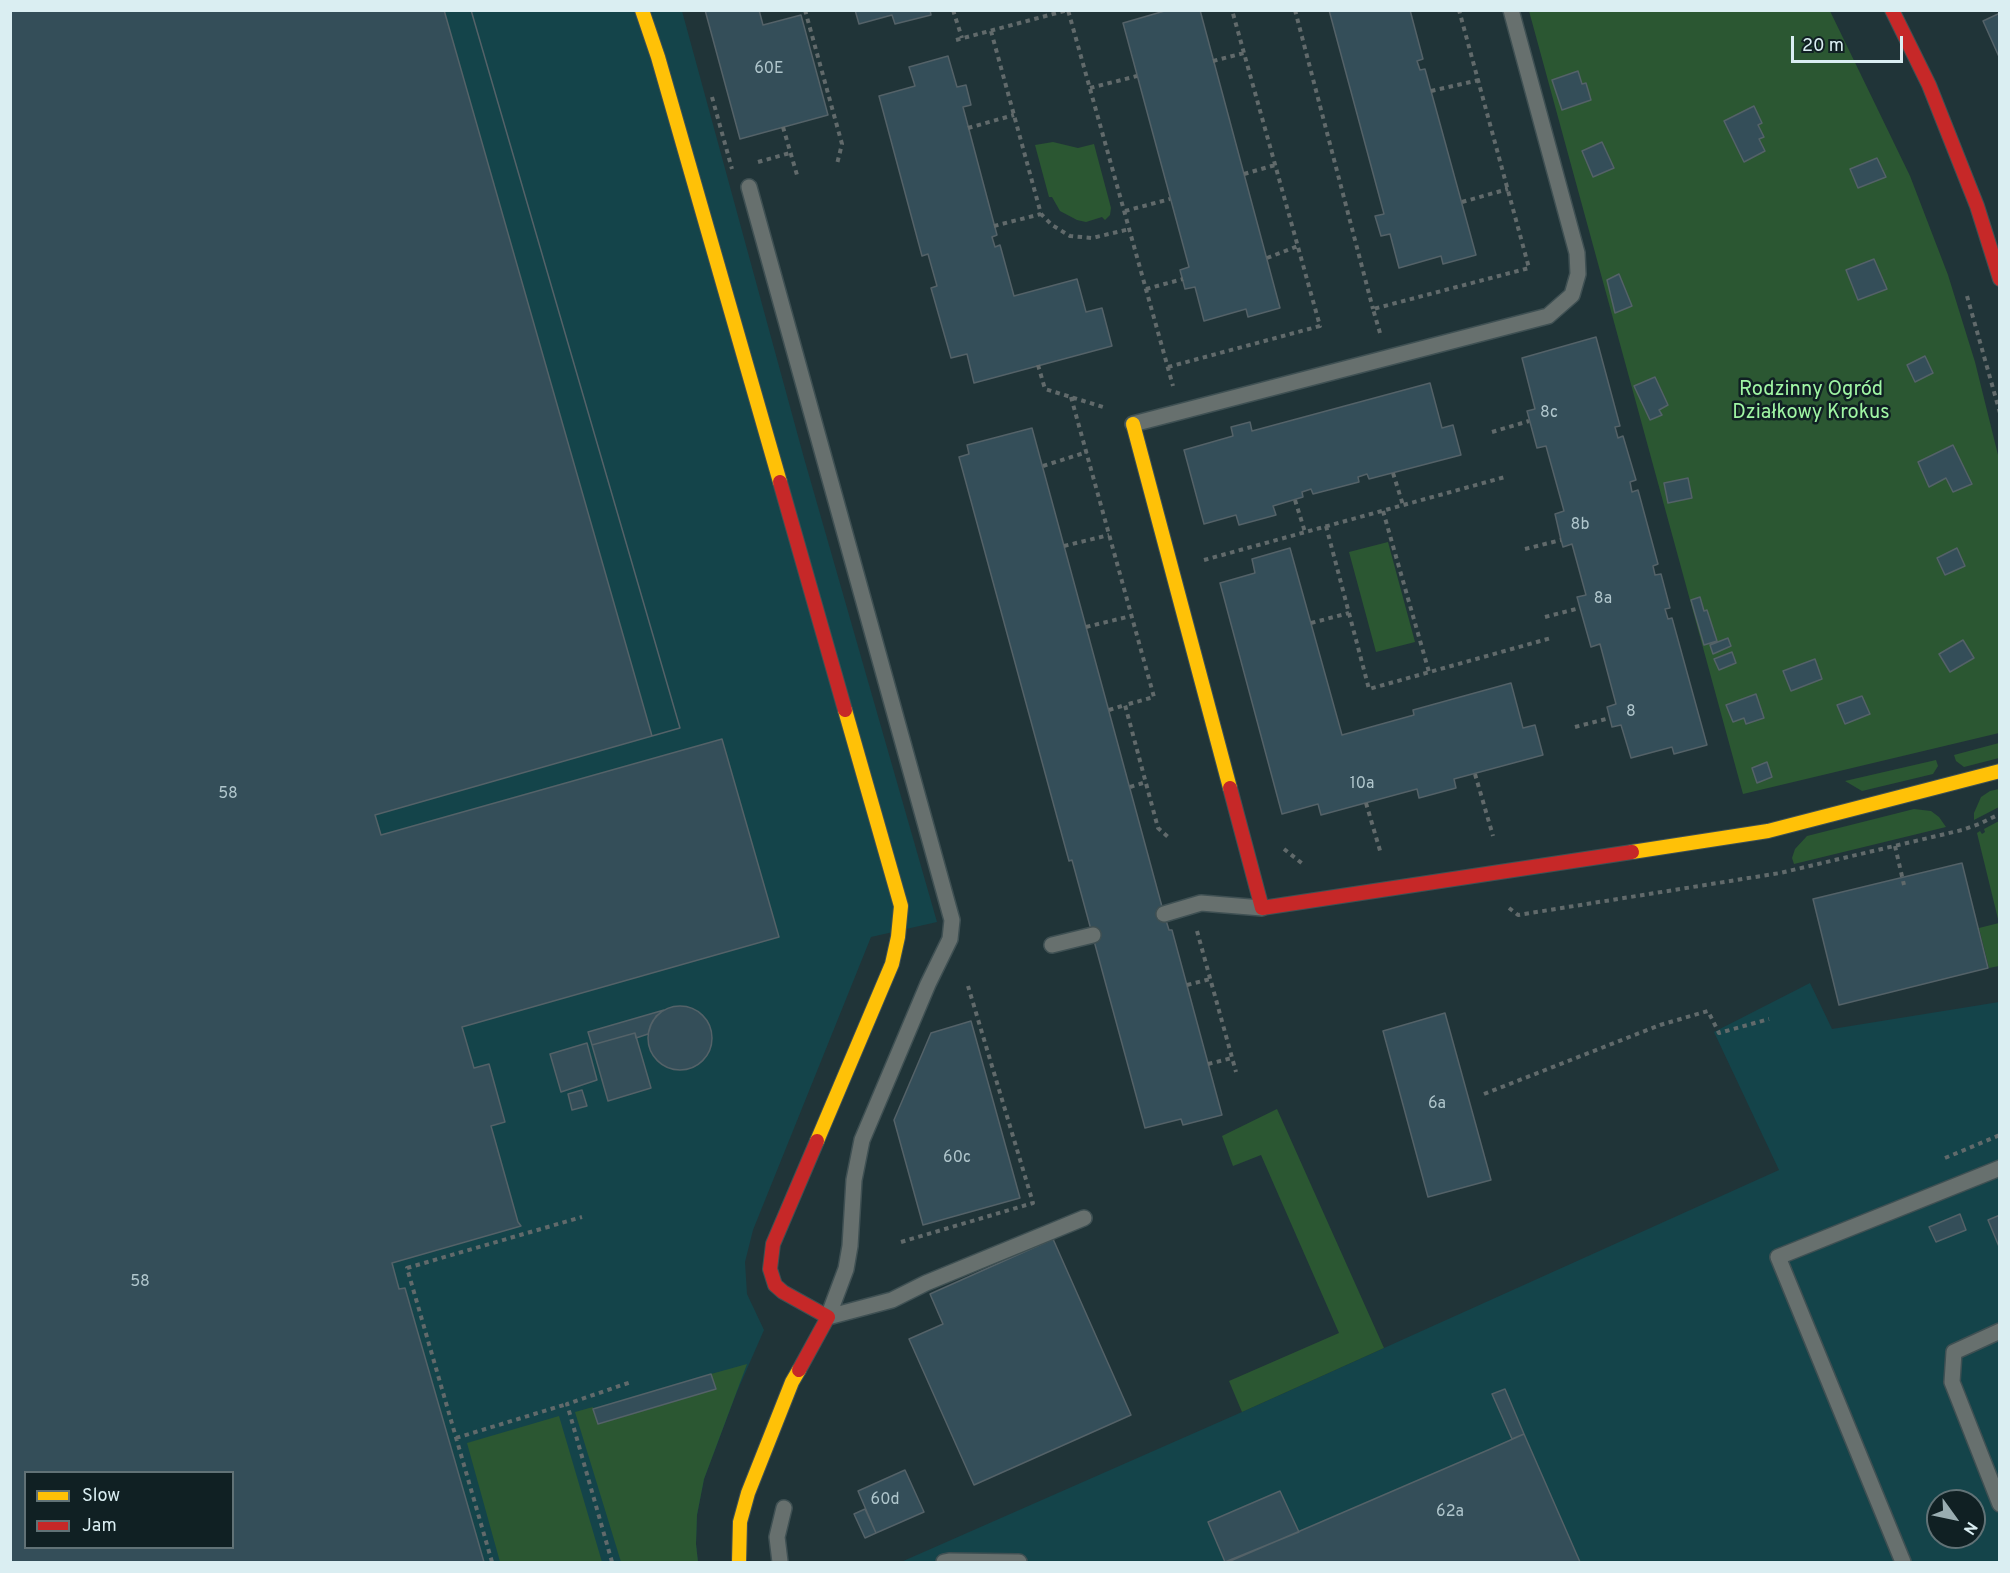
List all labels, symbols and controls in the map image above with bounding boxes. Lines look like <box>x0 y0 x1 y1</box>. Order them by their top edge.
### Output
scale bar <box>1794 24 1906 62</box>
text: 20 m <box>1802 35 1844 58</box>
house number: 60E <box>754 60 784 80</box>
park label: Rodzinny Ogród Działkowy Krokus <box>1732 379 1890 426</box>
house number: 8c <box>1540 404 1558 424</box>
house number: 8b <box>1571 516 1589 536</box>
house number: 8a <box>1594 590 1612 610</box>
house number: 8 <box>1626 703 1636 723</box>
house number: 10a <box>1350 775 1374 795</box>
house number: 58 <box>218 785 238 805</box>
house number: 6a <box>1428 1095 1446 1115</box>
house number: 60c <box>943 1149 971 1169</box>
house number: 58 <box>130 1273 150 1293</box>
legend <box>24 1471 234 1549</box>
text: Slow <box>82 1485 120 1508</box>
north arrow <box>1926 1489 1986 1549</box>
house number: 60d <box>871 1491 899 1511</box>
house number: 62a <box>1436 1503 1464 1523</box>
text: Jam <box>82 1515 117 1538</box>
text: N <box>1958 1517 1981 1538</box>

